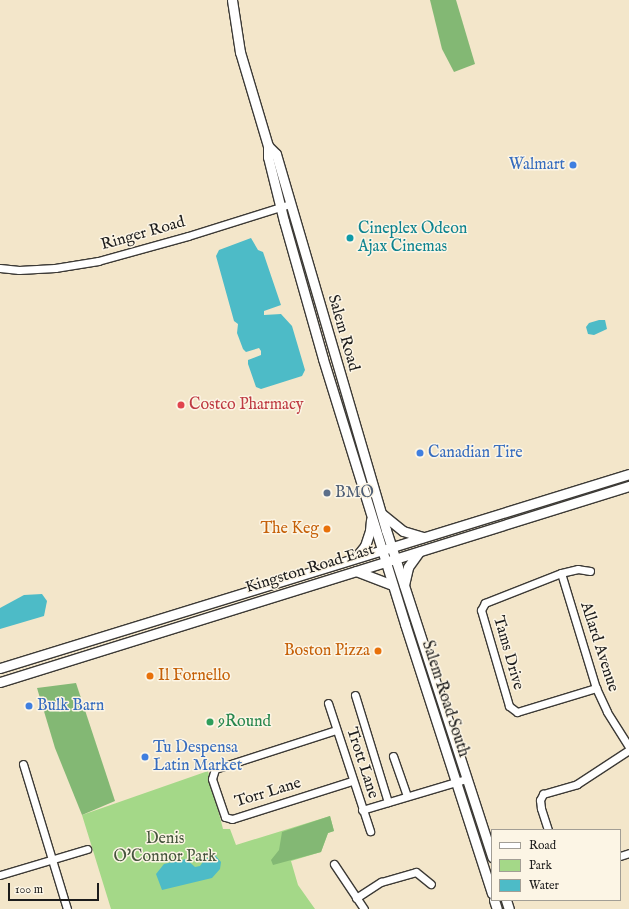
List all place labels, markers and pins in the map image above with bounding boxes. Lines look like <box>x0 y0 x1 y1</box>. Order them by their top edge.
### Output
place label: Walmart <box>509 155 565 175</box>
marker: Walmart <box>568 160 578 170</box>
place label: Cineplex Odeon Ajax Cinemas <box>358 219 467 257</box>
marker: Cineplex Odeon Ajax Cinemas <box>345 233 355 243</box>
place label: Costco Pharmacy <box>189 395 304 415</box>
marker: Costco Pharmacy <box>176 400 186 410</box>
place label: Canadian Tire <box>428 443 523 463</box>
marker: Canadian Tire <box>415 448 425 458</box>
place label: BMO <box>335 483 374 503</box>
marker: BMO <box>322 488 332 498</box>
place label: The Keg <box>260 519 319 539</box>
marker: The Keg <box>322 524 332 534</box>
place label: Boston Pizza <box>284 641 370 661</box>
marker: Boston Pizza <box>373 646 383 656</box>
place label: Il Fornello <box>158 666 230 686</box>
marker: Il Fornello <box>145 671 155 681</box>
place label: Bulk Barn <box>37 696 104 716</box>
marker: Bulk Barn <box>24 701 34 711</box>
place label: 9Round <box>218 712 271 732</box>
marker: 9Round <box>205 717 215 727</box>
place label: Tu Despensa Latin Market <box>153 738 242 776</box>
marker: Tu Despensa Latin Market <box>140 752 150 762</box>

